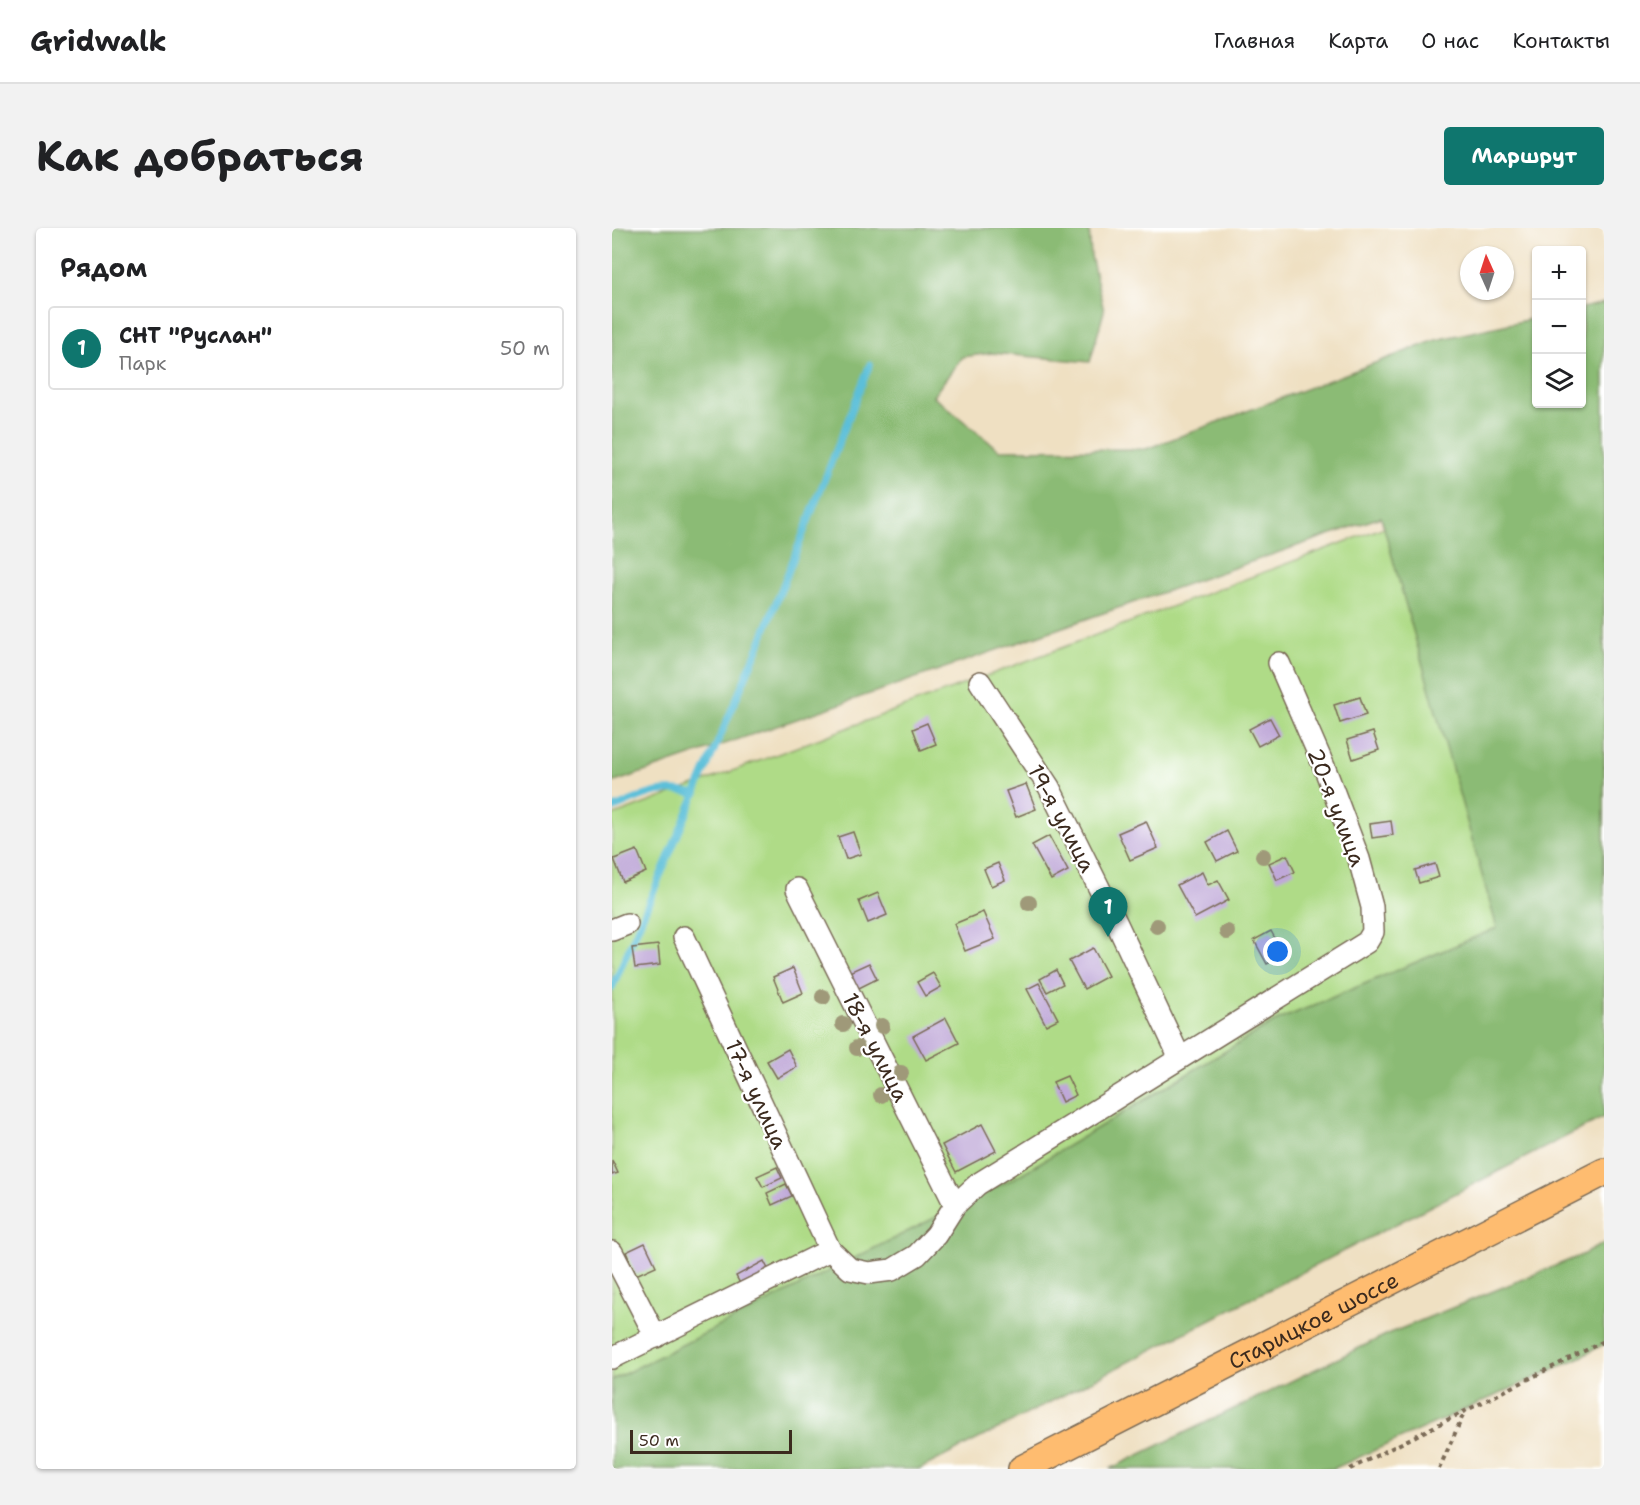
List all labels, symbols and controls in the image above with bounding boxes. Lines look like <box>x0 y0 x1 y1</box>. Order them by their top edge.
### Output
text: Gridwalk <box>30 22 167 60</box>
text: Главная <box>1214 27 1295 55</box>
text: Карта <box>1328 27 1388 55</box>
text: О нас <box>1421 27 1479 55</box>
text: Контакты <box>1512 27 1610 55</box>
button: Маршрут <box>1444 127 1604 185</box>
text: Как добраться <box>36 128 364 184</box>
north arrow <box>1460 246 1514 300</box>
map controls <box>1532 246 1586 408</box>
button: + <box>1532 246 1586 300</box>
text: Рядом <box>60 250 147 285</box>
button: − <box>1532 300 1586 354</box>
text: СНТ "Руслан" <box>119 321 272 350</box>
text: 1 <box>77 335 86 361</box>
text: 50 m <box>500 335 550 361</box>
text: Парк <box>119 350 166 376</box>
button: layers <box>1532 354 1586 408</box>
street label: 20-я улица <box>1301 744 1373 871</box>
street label: 19-я улица <box>1021 759 1102 878</box>
pin: 1 <box>1088 888 1128 937</box>
your location <box>1263 937 1292 966</box>
street label: 18-я улица <box>836 988 916 1107</box>
street label: 17-я улица <box>719 1035 795 1154</box>
street label: Старицкое шоссе <box>1223 1265 1404 1376</box>
scale bar <box>630 1427 792 1454</box>
text: 50 m <box>639 1430 679 1451</box>

